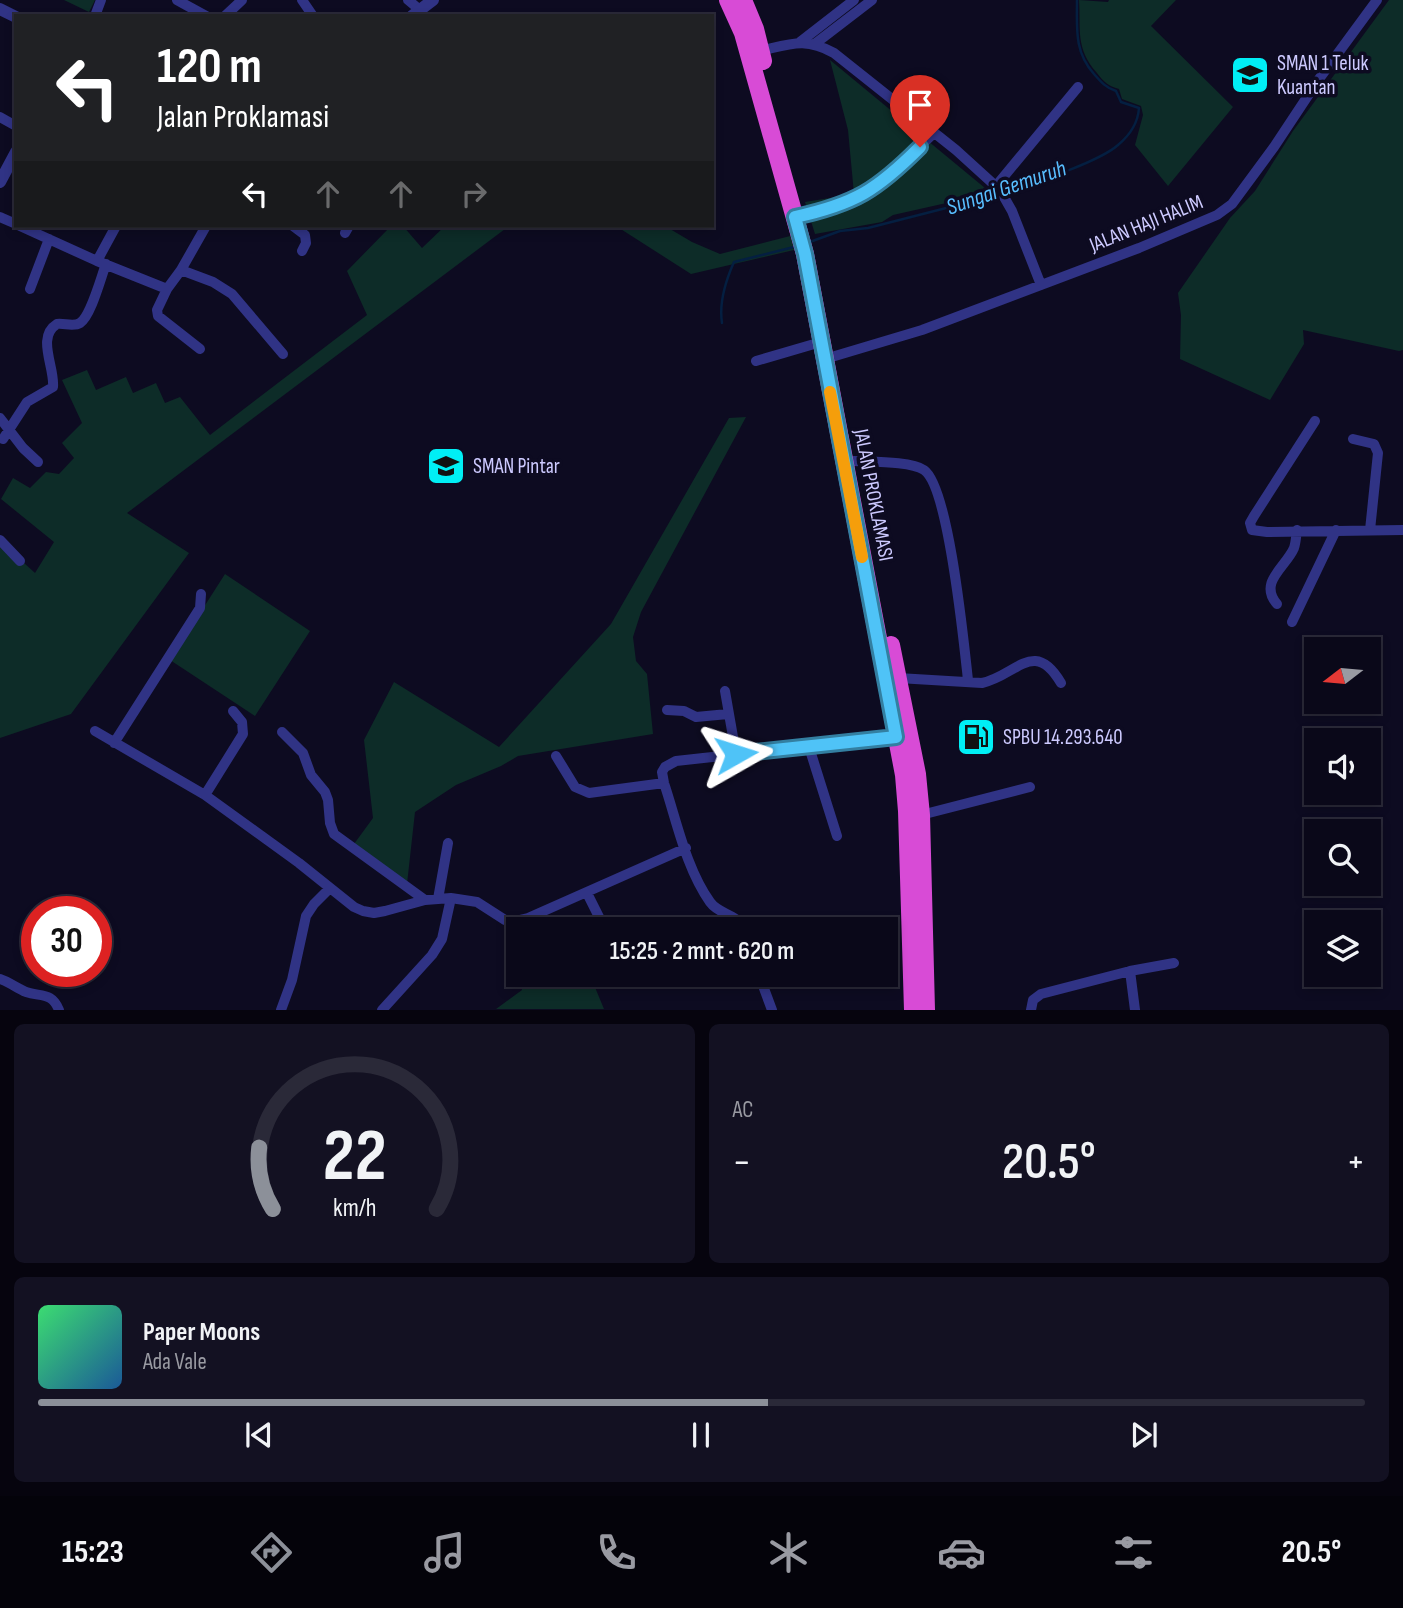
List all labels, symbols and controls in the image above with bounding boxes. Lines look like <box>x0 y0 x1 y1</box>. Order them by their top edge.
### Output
text: 120 m <box>157 38 262 97</box>
icon: left <box>42 42 133 133</box>
place label: SMAN 1 Teluk Kuantan <box>1277 51 1368 100</box>
school or university icon: SMAN 1 Teluk Kuantan <box>1229 54 1271 96</box>
pin <box>890 75 950 147</box>
icon: arrive <box>901 86 939 124</box>
text: Jalan Proklamasi <box>157 98 329 137</box>
water label: Sungai Gemuruh <box>943 154 1070 222</box>
icon: left <box>236 175 274 213</box>
icon: ahead <box>309 175 347 213</box>
icon: ahead <box>382 175 420 213</box>
icon: right <box>455 175 493 213</box>
street label: JALAN HAJI HALIM <box>1085 189 1207 258</box>
street label: JALAN PROKLAMASI <box>848 426 899 563</box>
school or university icon: SMAN Pintar <box>425 445 467 487</box>
place label: SMAN Pintar <box>473 454 560 479</box>
north arrow <box>1304 637 1381 714</box>
map controls <box>1304 637 1381 987</box>
fuel station icon: SPBU 14.293.640 <box>955 716 997 758</box>
position arrow <box>699 717 773 791</box>
place label: SPBU 14.293.640 <box>1003 725 1123 750</box>
button: sound <box>1304 728 1381 805</box>
button: search <box>1304 819 1381 896</box>
speed limit sign: 30 <box>21 896 112 987</box>
button: layers <box>1304 910 1381 987</box>
text: 15:25 · 2 mnt · 620 m <box>610 936 794 967</box>
text: AC <box>733 1096 753 1124</box>
text: 22 <box>322 1114 386 1202</box>
text: 20.5° <box>1002 1131 1096 1194</box>
text: − <box>733 1140 751 1185</box>
text: + <box>1346 1140 1365 1185</box>
text: km/h <box>333 1193 376 1224</box>
text: Paper Moons <box>143 1317 260 1348</box>
text: Ada Vale <box>143 1348 207 1376</box>
icon: previous <box>240 1416 278 1454</box>
icon: pause <box>682 1416 720 1454</box>
icon: next <box>1125 1416 1163 1454</box>
icon: directions <box>247 1528 296 1577</box>
icon: music <box>420 1528 469 1577</box>
icon: phone <box>592 1528 641 1577</box>
icon: climate <box>764 1528 813 1577</box>
icon: car <box>937 1528 986 1577</box>
icon: filters <box>1109 1528 1158 1577</box>
text: 15:23 <box>62 1533 124 1572</box>
text: 20.5° <box>1281 1533 1341 1572</box>

